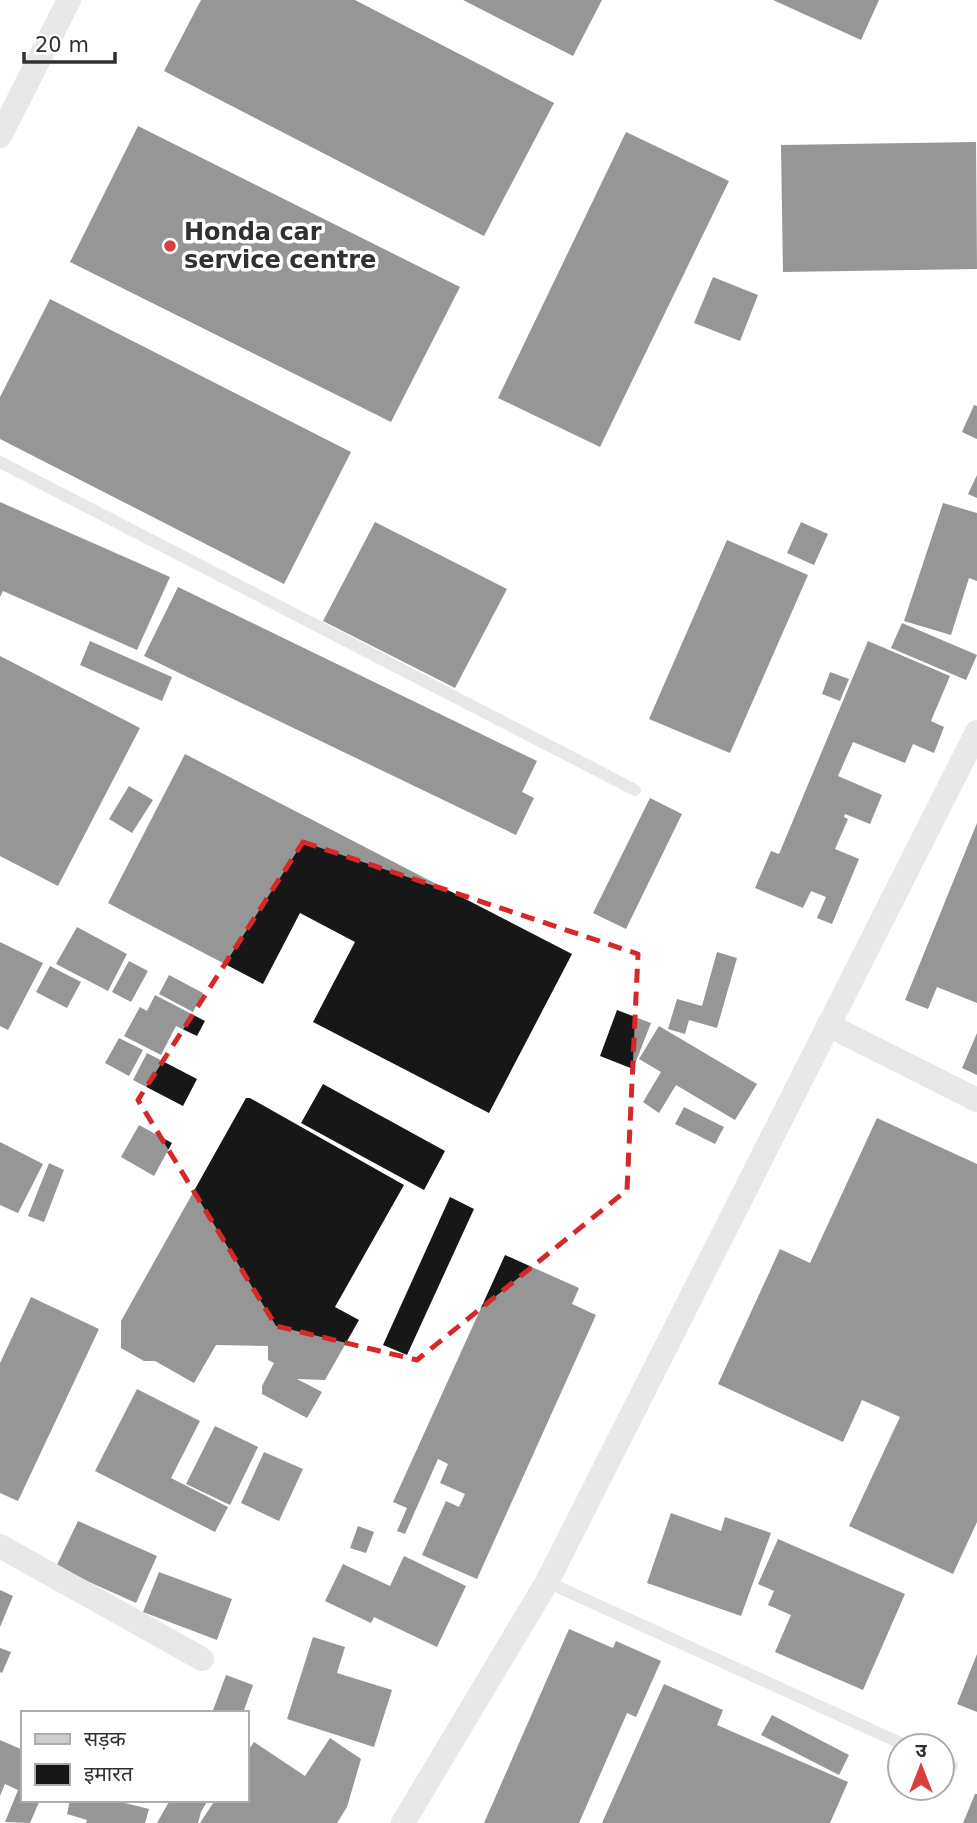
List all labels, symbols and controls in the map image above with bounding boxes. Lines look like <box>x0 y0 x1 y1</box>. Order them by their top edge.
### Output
scale bar <box>24 21 116 65</box>
text: 20 m <box>35 33 89 57</box>
place label: Honda car service centre <box>184 218 376 274</box>
marker: Honda car service centre <box>162 238 178 254</box>
legend <box>21 1711 248 1802</box>
text: सड़क <box>84 1727 126 1751</box>
north arrow <box>886 1732 956 1802</box>
text: उ <box>915 1739 927 1761</box>
text: इमारत <box>84 1762 134 1786</box>

